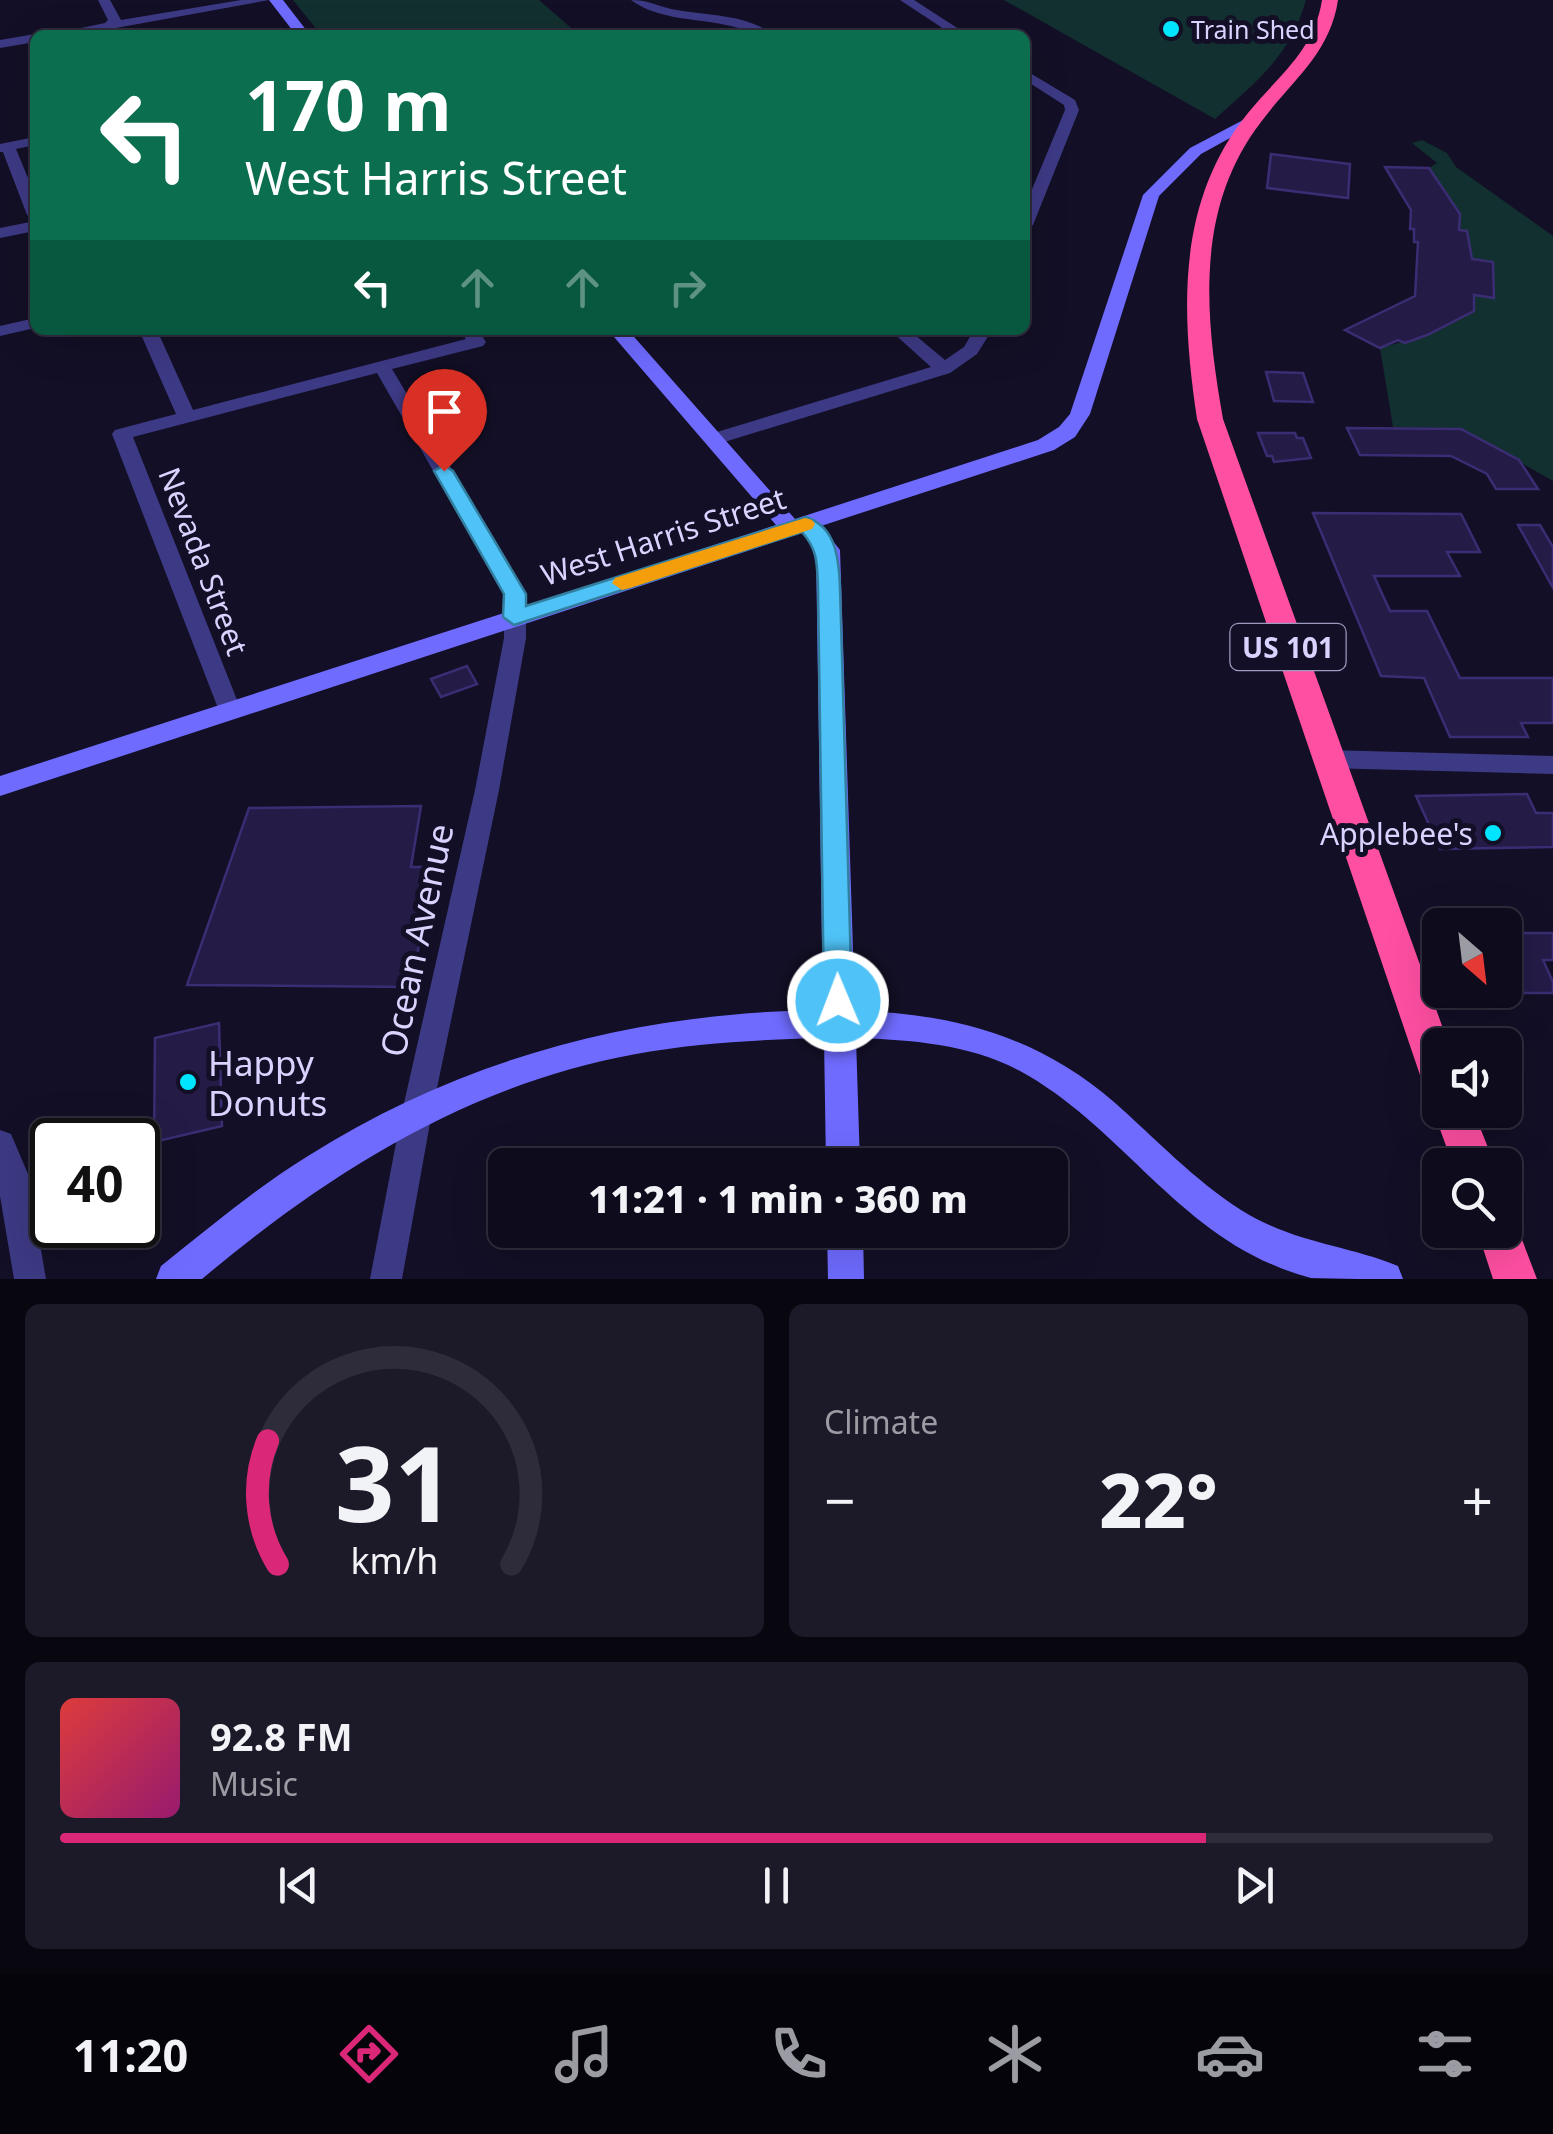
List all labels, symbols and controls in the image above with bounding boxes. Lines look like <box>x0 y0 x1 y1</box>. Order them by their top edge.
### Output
place label: Train Shed <box>1191 12 1315 46</box>
marker: Train Shed <box>1160 18 1182 40</box>
text: 170 m <box>245 56 452 152</box>
icon: left <box>80 70 210 200</box>
text: West Harris Street <box>245 147 627 208</box>
icon: left <box>345 260 400 315</box>
icon: ahead <box>450 260 505 315</box>
icon: ahead <box>555 260 610 315</box>
icon: right <box>660 260 715 315</box>
pin <box>402 369 487 472</box>
icon: arrive <box>417 384 472 439</box>
street label: Nevada Street <box>149 461 259 661</box>
street label: West Harris Street <box>536 477 791 595</box>
road number: US 101 <box>1230 624 1346 670</box>
place label: Applebee's <box>1320 813 1473 854</box>
street label: Ocean Avenue <box>368 819 464 1061</box>
marker: Applebee's <box>1482 822 1504 844</box>
north arrow <box>1422 908 1522 1008</box>
map controls <box>1422 908 1522 1248</box>
position arrow <box>786 949 890 1053</box>
button: sound <box>1422 1028 1522 1128</box>
place label: Happy Donuts <box>208 1039 327 1126</box>
marker: Happy Donuts <box>177 1071 199 1093</box>
speed limit sign: 40 <box>30 1118 160 1248</box>
button: search <box>1422 1148 1522 1248</box>
text: 11:21 · 1 min · 360 m <box>588 1172 968 1224</box>
text: Climate <box>824 1400 938 1443</box>
text: 31 <box>335 1411 454 1552</box>
text: 22° <box>1099 1448 1218 1550</box>
text: − <box>824 1462 855 1537</box>
text: + <box>1462 1462 1493 1537</box>
text: km/h <box>351 1536 438 1584</box>
text: 92.8 FM <box>210 1710 352 1762</box>
text: Music <box>210 1762 298 1805</box>
icon: previous <box>271 1858 326 1913</box>
icon: pause <box>749 1858 804 1913</box>
icon: next <box>1227 1858 1282 1913</box>
icon: directions <box>334 2019 404 2089</box>
icon: music <box>549 2019 619 2089</box>
icon: phone <box>764 2019 834 2089</box>
icon: climate <box>980 2019 1050 2089</box>
icon: car <box>1195 2019 1265 2089</box>
icon: filters <box>1410 2019 1480 2089</box>
text: 11:20 <box>73 2024 188 2085</box>

